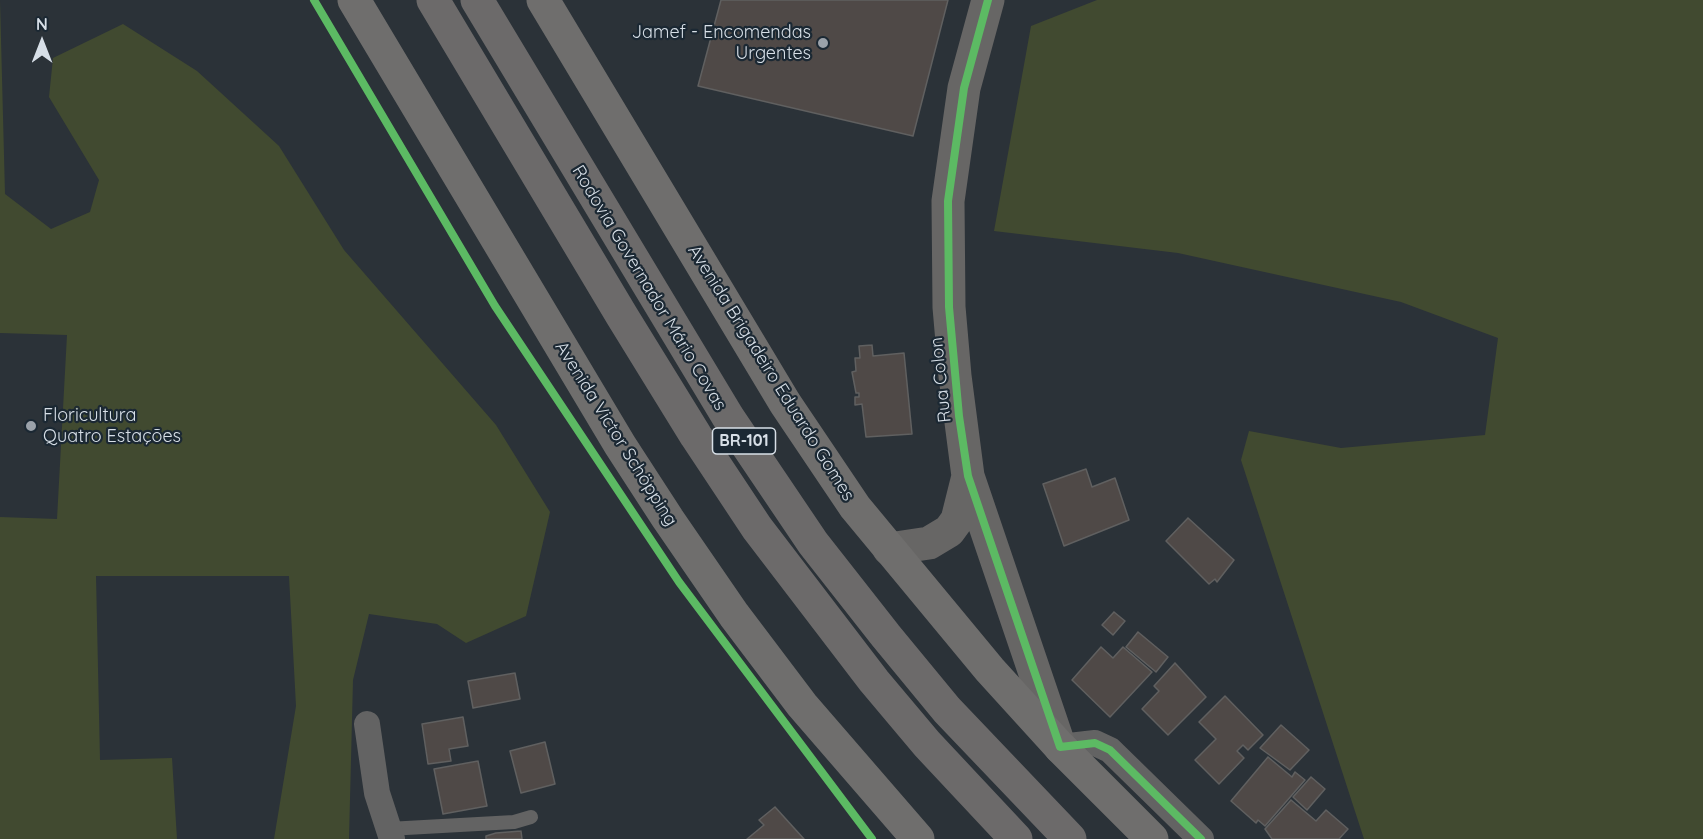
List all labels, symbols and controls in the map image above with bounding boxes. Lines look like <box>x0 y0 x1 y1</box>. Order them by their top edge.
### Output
north arrow <box>12 12 72 72</box>
text: N <box>36 14 48 34</box>
place label: Jamef - Encomendas Urgentes <box>632 22 811 64</box>
marker: Jamef - Encomendas Urgentes <box>816 36 830 50</box>
street label: Rodovia Governador Mário Covas <box>567 161 731 415</box>
street label: Avenida Brigadeiro Eduardo Gomes <box>683 241 859 505</box>
street label: Rua Colon <box>926 336 956 424</box>
street label: Avenida Victor Schöpping <box>550 338 682 530</box>
place label: Floricultura Quatro Estações <box>43 405 181 448</box>
marker: Floricultura Quatro Estações <box>24 419 38 433</box>
road number: BR-101 <box>712 428 776 454</box>

